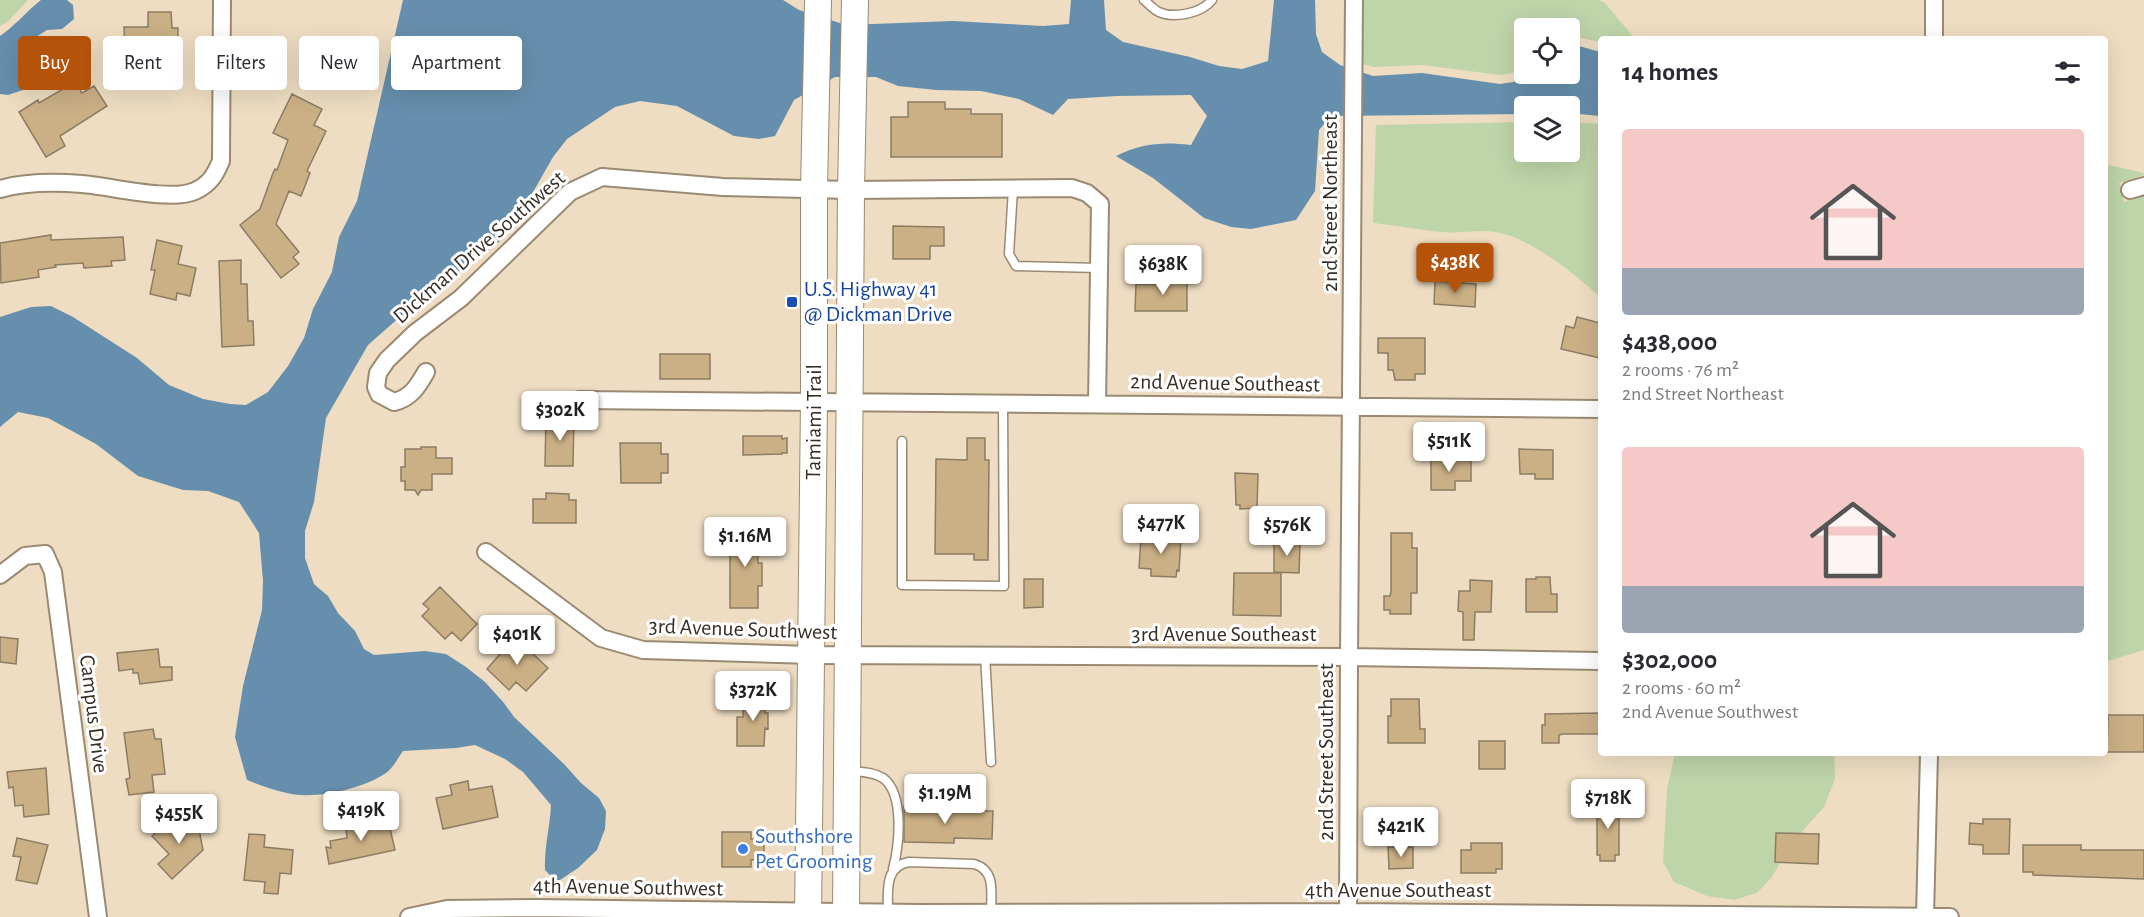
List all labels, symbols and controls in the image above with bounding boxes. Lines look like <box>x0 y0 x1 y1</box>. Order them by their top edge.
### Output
map controls <box>1514 18 1580 162</box>
button: locate <box>1514 18 1580 84</box>
chip: Buy <box>18 36 91 90</box>
chip: Rent <box>103 36 183 90</box>
chip: Filters <box>195 36 287 90</box>
chip: New <box>299 36 379 90</box>
chip: Apartment <box>391 36 522 90</box>
icon: filters <box>2051 56 2084 89</box>
text: 14 homes <box>1622 59 1718 85</box>
button: layers <box>1514 96 1580 162</box>
street label: 2nd Street Northeast <box>1319 114 1341 292</box>
street label: Dickman Drive Southwest <box>389 167 569 327</box>
icon: home <box>1799 168 1907 276</box>
pin: $438K <box>1413 243 1497 294</box>
pin: $638K <box>1121 245 1205 296</box>
text: $438K <box>1430 252 1480 272</box>
text: $638K <box>1139 254 1187 274</box>
place label: U.S. Highway 41 @ Dickman Drive <box>804 278 952 325</box>
marker: U.S. Highway 41 @ Dickman Drive <box>785 295 799 309</box>
text: $438,000 <box>1622 329 1717 355</box>
text: 2 rooms · 76 m² <box>1622 360 1739 380</box>
street label: Tamiami Trail <box>802 364 825 480</box>
street label: 2nd Avenue Southeast <box>1130 370 1320 396</box>
text: 2nd Street Northeast <box>1622 384 1784 404</box>
pin: $302K <box>518 391 602 442</box>
text: $302K <box>535 400 585 420</box>
pin: $511K <box>1407 422 1491 473</box>
text: $511K <box>1427 431 1471 451</box>
icon: home <box>1799 486 1907 594</box>
pin: $477K <box>1119 504 1203 555</box>
pin: $576K <box>1245 506 1329 557</box>
text: $477K <box>1137 513 1185 533</box>
text: $576K <box>1263 515 1311 535</box>
pin: $1.16M <box>696 517 794 568</box>
text: $1.16M <box>718 526 772 546</box>
pin: $401K <box>475 615 559 666</box>
street label: 3rd Avenue Southwest <box>648 615 838 643</box>
street label: 3rd Avenue Southeast <box>1132 623 1316 645</box>
text: $401K <box>493 624 541 644</box>
text: $302,000 <box>1622 647 1717 673</box>
street label: Campus Drive <box>76 654 112 774</box>
street label: 2nd Street Southeast <box>1315 663 1337 841</box>
pin: $372K <box>711 671 795 722</box>
text: 2 rooms · 60 m² <box>1622 678 1741 698</box>
text: $372K <box>729 680 777 700</box>
text: 2nd Avenue Southwest <box>1622 702 1798 722</box>
pin: $1.19M <box>896 774 994 825</box>
pin: $718K <box>1566 779 1650 830</box>
text: $1.19M <box>918 783 972 803</box>
text: $718K <box>1585 788 1631 808</box>
pin: $419K <box>319 791 403 842</box>
pin: $455K <box>137 794 221 845</box>
text: $419K <box>337 800 385 820</box>
text: $455K <box>155 803 203 823</box>
pin: $421K <box>1359 807 1443 858</box>
text: $421K <box>1377 816 1425 836</box>
place label: Southshore Pet Grooming <box>755 825 873 872</box>
marker: Southshore Pet Grooming <box>736 842 750 856</box>
street label: 4th Avenue Southwest <box>533 874 723 900</box>
street label: 4th Avenue Southeast <box>1305 879 1491 901</box>

